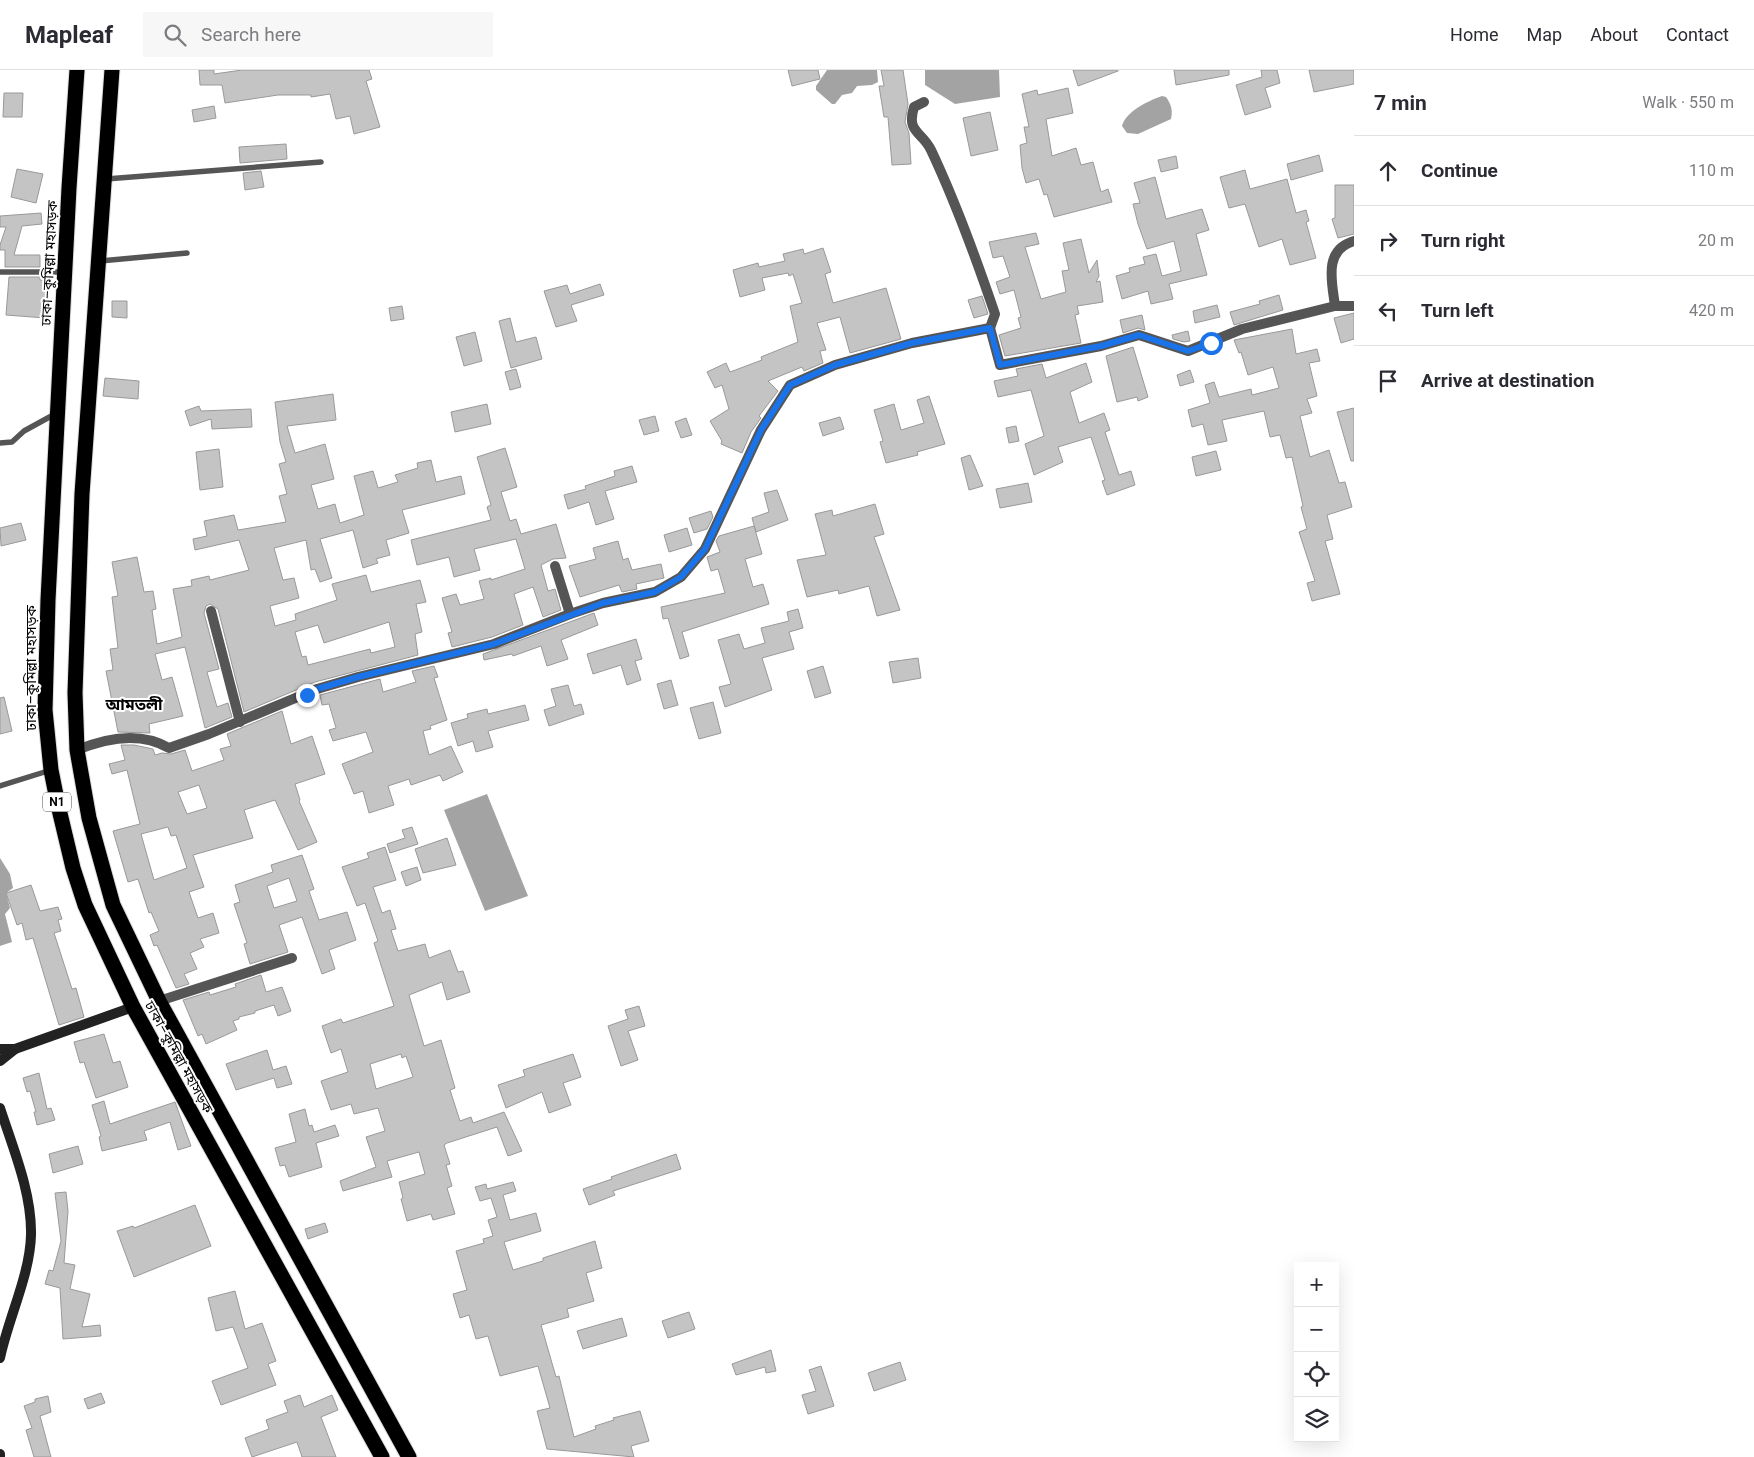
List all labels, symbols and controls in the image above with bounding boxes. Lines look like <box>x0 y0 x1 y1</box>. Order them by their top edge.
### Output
search box <box>143 12 493 57</box>
text: Mapleaf <box>25 21 113 49</box>
icon: search <box>161 21 189 49</box>
text: Search here <box>201 23 301 46</box>
text: Home <box>1450 24 1499 45</box>
text: Map <box>1527 24 1562 45</box>
text: About <box>1590 24 1638 45</box>
text: Contact <box>1666 24 1729 45</box>
text: 7 min <box>1374 91 1427 115</box>
text: Walk · 550 m <box>1642 93 1734 112</box>
icon: ahead <box>1374 157 1402 185</box>
text: Continue <box>1421 159 1498 182</box>
text: 110 m <box>1689 161 1734 180</box>
street label: ঢাকা–কুমিল্লা মহাসড়ক <box>38 199 61 327</box>
icon: right <box>1374 227 1402 255</box>
text: Turn right <box>1421 229 1505 252</box>
text: 20 m <box>1698 231 1734 250</box>
icon: left <box>1374 297 1402 325</box>
text: Turn left <box>1421 299 1494 322</box>
text: 420 m <box>1689 301 1734 320</box>
route start <box>1200 332 1223 355</box>
icon: arrive <box>1374 367 1402 395</box>
text: Arrive at destination <box>1421 369 1594 392</box>
street label: ঢাকা–কুমিল্লা মহাসড়ক <box>23 605 40 732</box>
route end <box>296 684 319 707</box>
district label: আমতলী <box>104 695 163 714</box>
road number: N1 <box>43 792 71 812</box>
street label: ঢাকা–কুমিল্লা মহাসড়ক <box>140 997 217 1117</box>
map controls <box>1294 1262 1339 1442</box>
button: + <box>1294 1262 1339 1307</box>
button: − <box>1294 1307 1339 1352</box>
button: locate <box>1294 1352 1339 1397</box>
button: layers <box>1294 1397 1339 1442</box>

